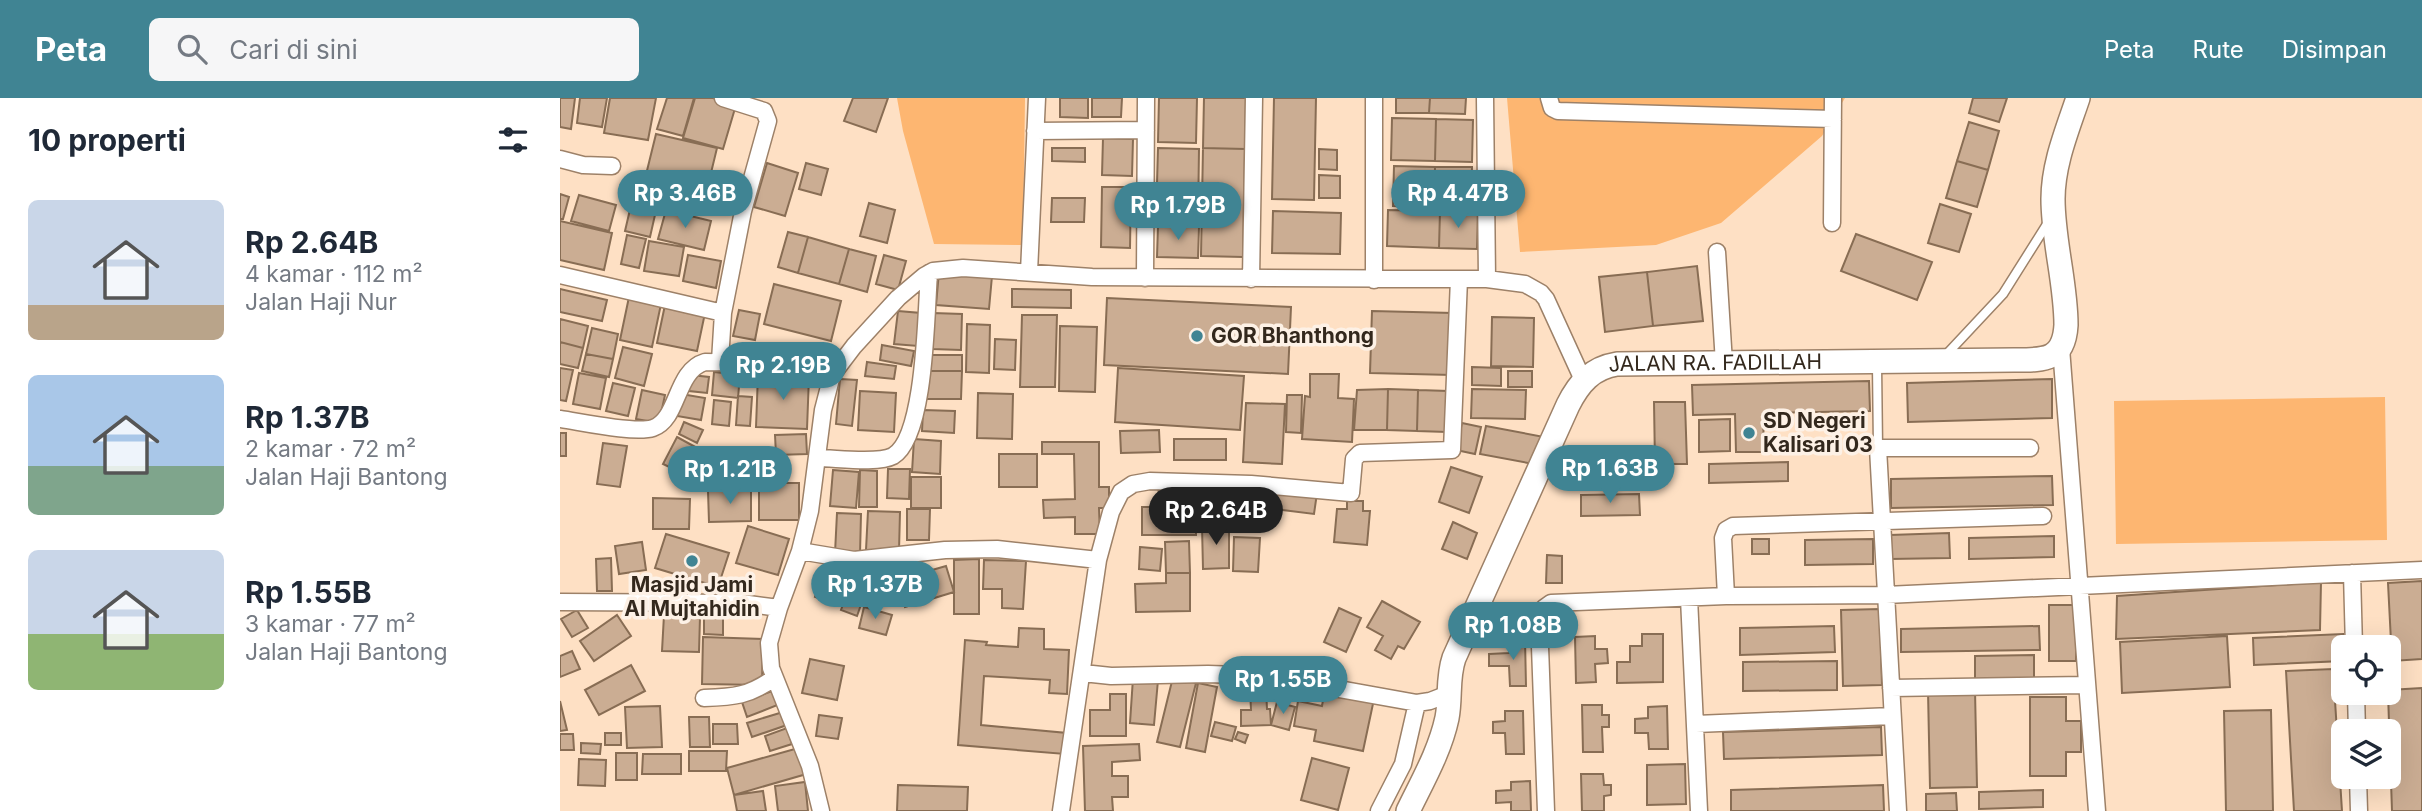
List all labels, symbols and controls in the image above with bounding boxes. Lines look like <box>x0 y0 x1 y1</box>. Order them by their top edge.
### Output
search box <box>149 18 639 81</box>
text: Peta <box>35 29 107 69</box>
icon: search <box>173 30 211 68</box>
text: Cari di sini <box>229 34 358 65</box>
text: Peta <box>2104 35 2155 64</box>
text: Rute <box>2193 35 2244 64</box>
text: Disimpan <box>2282 35 2387 64</box>
icon: filters <box>494 121 532 159</box>
text: 10 properti <box>28 122 186 158</box>
pin: Rp 3.46B <box>613 170 757 230</box>
pin: Rp 4.47B <box>1386 170 1530 230</box>
text: Rp 3.46B <box>634 179 736 207</box>
text: Rp 4.47B <box>1407 179 1509 207</box>
pin: Rp 1.79B <box>1106 183 1250 242</box>
text: Rp 1.79B <box>1130 191 1226 219</box>
text: Rp 2.64B <box>245 224 378 260</box>
icon: home <box>84 228 168 312</box>
text: 4 kamar · 112 m² <box>245 260 423 288</box>
text: Jalan Haji Nur <box>245 288 397 316</box>
place label: GOR Bhanthong <box>1211 323 1374 348</box>
marker: GOR Bhanthong <box>1189 328 1205 344</box>
pin: Rp 2.19B <box>711 342 855 402</box>
street label: JALAN RA. FADILLAH <box>1606 349 1822 377</box>
text: Rp 2.19B <box>735 351 831 379</box>
text: Rp 1.37B <box>245 399 370 435</box>
icon: home <box>84 403 168 487</box>
place label: SD Negeri Kalisari 03 <box>1763 408 1873 457</box>
marker: SD Negeri Kalisari 03 <box>1741 425 1757 441</box>
text: 2 kamar · 72 m² <box>245 435 416 463</box>
pin: Rp 1.21B <box>658 446 802 506</box>
pin: Rp 1.63B <box>1538 446 1682 505</box>
text: Rp 1.63B <box>1562 454 1658 482</box>
text: Rp 1.21B <box>684 455 776 483</box>
text: Jalan Haji Bantong <box>245 463 448 491</box>
pin: Rp 2.64B <box>1144 488 1288 547</box>
text: Rp 2.64B <box>1165 496 1267 524</box>
marker: Masjid Jami Al Mujtahidin <box>684 553 700 569</box>
pin: Rp 1.37B <box>803 561 947 621</box>
text: Rp 1.37B <box>827 570 923 598</box>
place label: Masjid Jami Al Mujtahidin <box>624 572 760 621</box>
text: Rp 1.55B <box>245 574 372 610</box>
icon: home <box>84 578 168 662</box>
pin: Rp 1.08B <box>1441 602 1585 662</box>
text: 3 kamar · 77 m² <box>245 610 416 638</box>
text: Rp 1.08B <box>1464 611 1562 639</box>
map controls <box>2331 635 2401 789</box>
button: locate <box>2331 635 2401 705</box>
text: Jalan Haji Bantong <box>245 638 448 666</box>
pin: Rp 1.55B <box>1211 656 1355 716</box>
text: Rp 1.55B <box>1234 665 1332 693</box>
button: layers <box>2331 719 2401 789</box>

